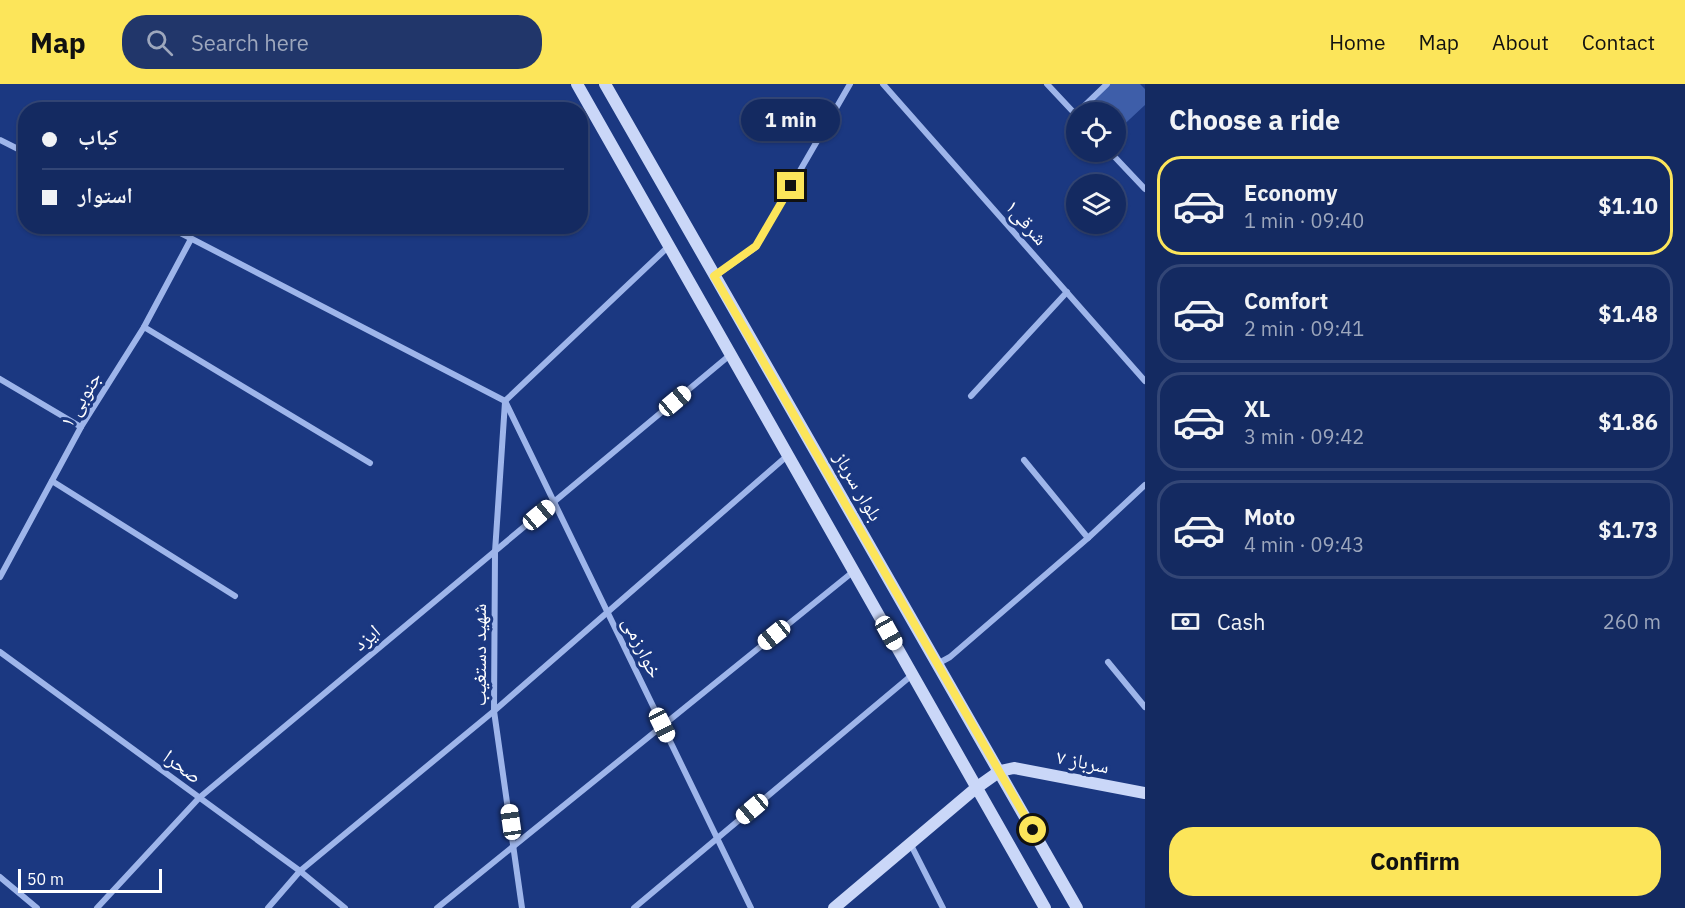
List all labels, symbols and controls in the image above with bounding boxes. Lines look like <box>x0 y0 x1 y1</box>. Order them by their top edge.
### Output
search box <box>122 15 542 69</box>
text: Map <box>30 24 86 61</box>
icon: search <box>143 26 176 59</box>
text: Search here <box>191 28 309 57</box>
text: Home <box>1329 28 1386 56</box>
text: Map <box>1419 28 1459 56</box>
text: About <box>1492 28 1549 56</box>
text: Contact <box>1582 28 1655 56</box>
callout: 1 min <box>742 99 840 141</box>
map controls <box>1066 102 1126 234</box>
button: locate <box>1066 102 1126 162</box>
text: Choose a ride <box>1169 102 1340 137</box>
text: 1 min <box>764 106 817 133</box>
text: کباب <box>78 122 118 151</box>
route end <box>777 172 804 199</box>
button: layers <box>1066 174 1126 234</box>
text: Economy <box>1244 178 1338 207</box>
icon: car <box>1172 179 1226 233</box>
text: استوار <box>78 180 133 209</box>
text: $1.10 <box>1598 191 1658 220</box>
street label: شرقی۱ <box>1000 193 1054 251</box>
text: 1 min · 09:40 <box>1244 207 1364 234</box>
text: Comfort <box>1244 286 1328 315</box>
icon: car <box>1172 287 1226 341</box>
text: $1.48 <box>1598 299 1658 328</box>
text: 2 min · 09:41 <box>1244 315 1364 342</box>
street label: جنوبی ۱ <box>53 366 107 432</box>
car <box>655 383 695 419</box>
text: XL <box>1244 394 1270 423</box>
icon: car <box>1172 395 1226 449</box>
text: $1.86 <box>1598 407 1658 436</box>
text: 3 min · 09:42 <box>1244 423 1364 450</box>
street label: بلوار سرباز <box>828 445 890 526</box>
car <box>519 497 559 533</box>
text: Moto <box>1244 502 1295 531</box>
icon: car <box>1172 503 1226 557</box>
text: $1.73 <box>1598 515 1658 544</box>
text: 4 min · 09:43 <box>1244 531 1364 558</box>
street label: شهید دستغیب <box>465 604 492 706</box>
icon: cash <box>1169 605 1202 638</box>
text: Cash <box>1217 607 1266 636</box>
text: 260 m <box>1603 608 1661 635</box>
street label: خوارزمی <box>617 612 670 682</box>
car <box>872 613 906 653</box>
car <box>754 617 794 653</box>
street label: ایزد <box>347 618 385 656</box>
car <box>646 705 678 745</box>
street label: صحرا <box>158 743 208 789</box>
street label: سرباز ۷ <box>1054 743 1112 779</box>
car <box>732 791 772 827</box>
car <box>500 803 522 841</box>
route start <box>1019 816 1046 843</box>
button: Confirm <box>1169 827 1661 896</box>
scale bar <box>18 866 162 894</box>
text: 50 m <box>27 869 64 889</box>

